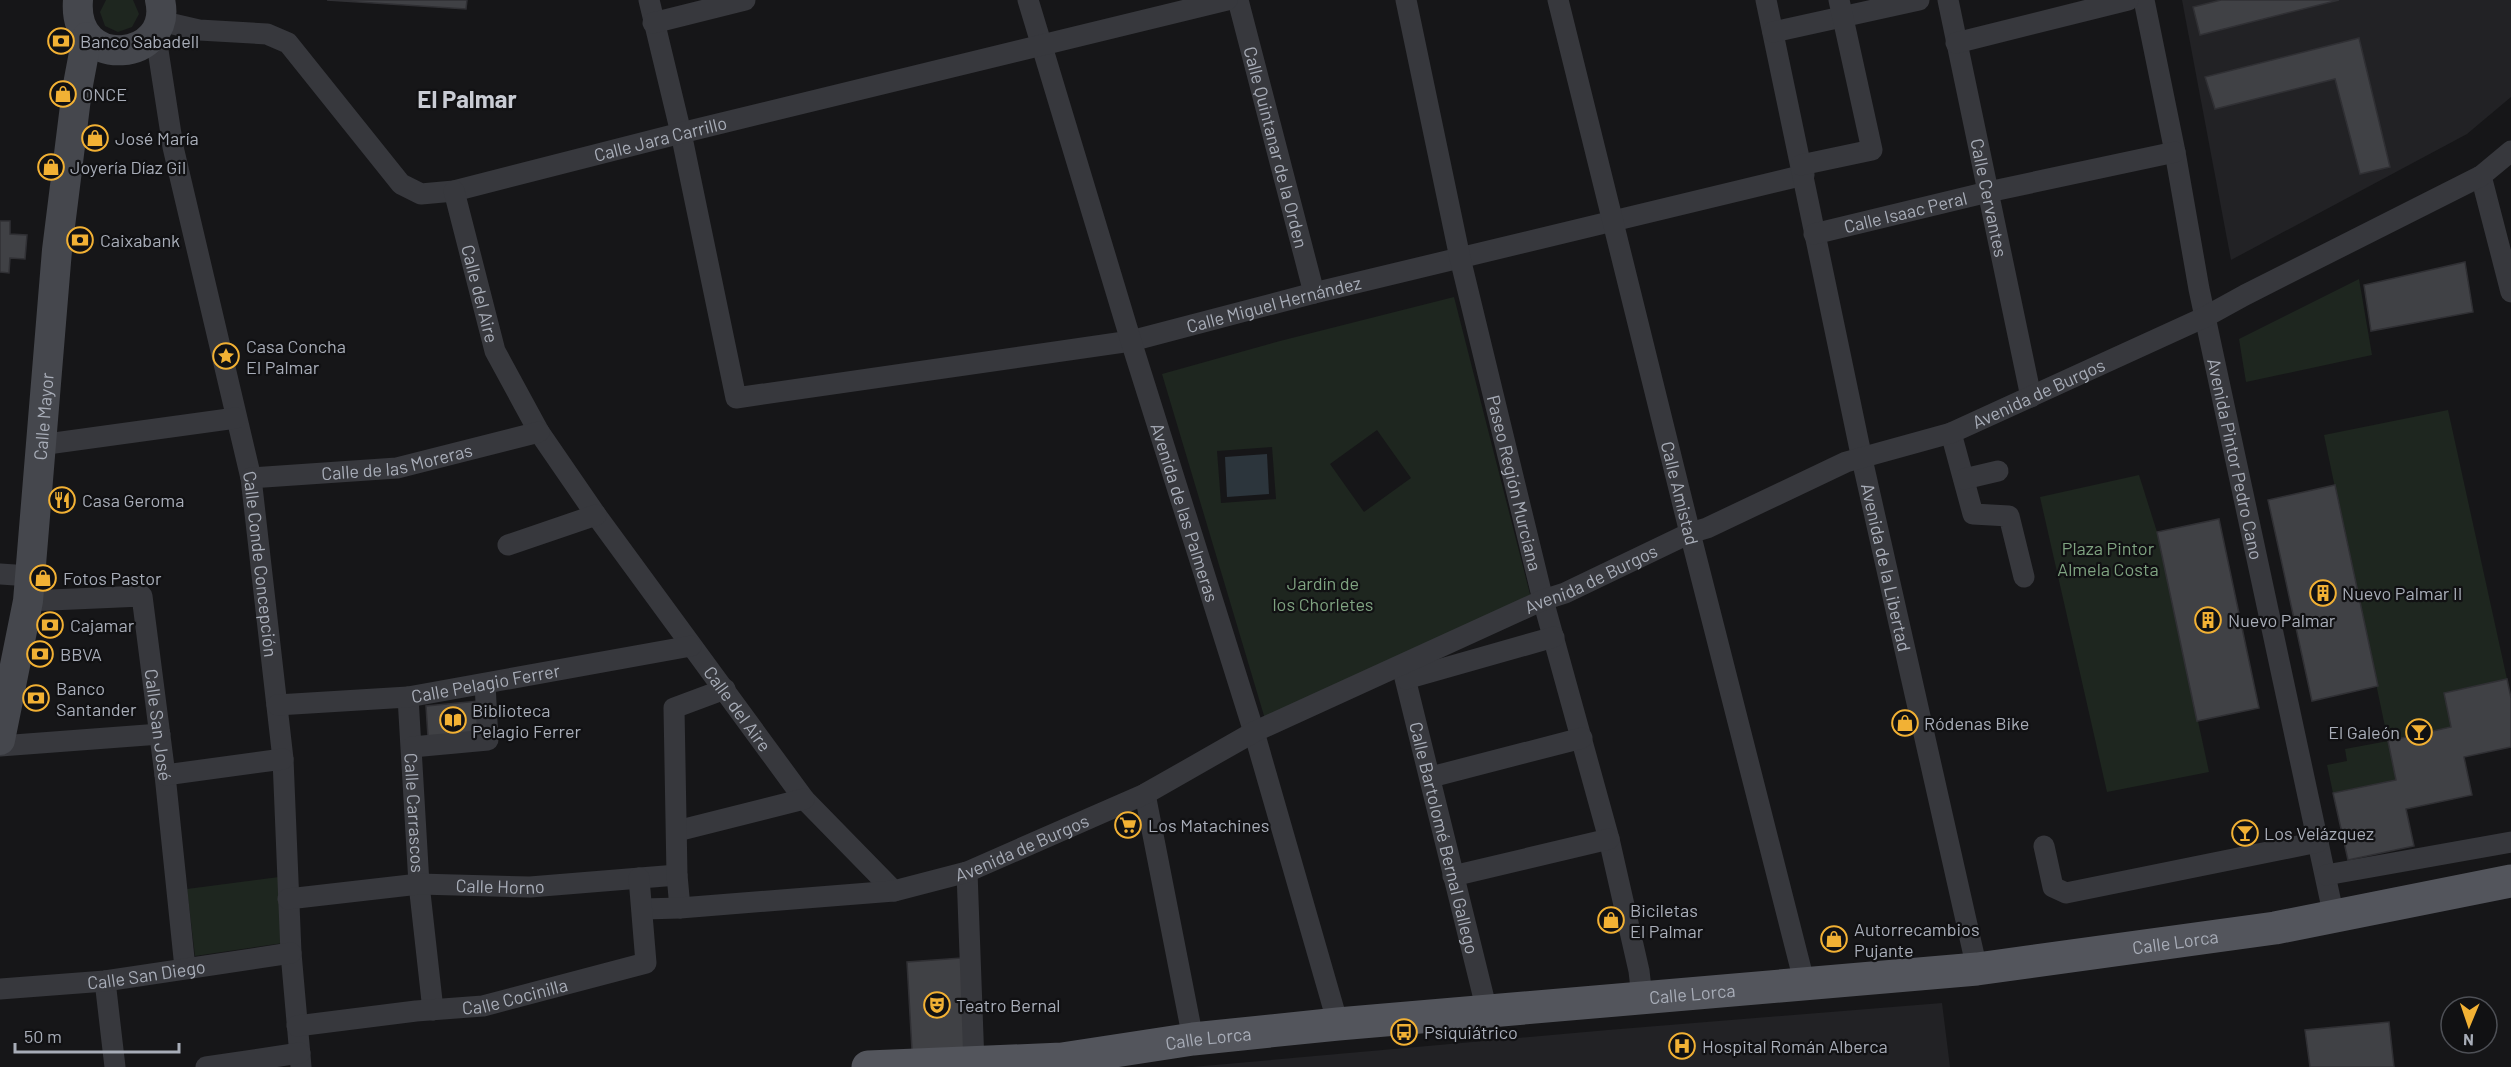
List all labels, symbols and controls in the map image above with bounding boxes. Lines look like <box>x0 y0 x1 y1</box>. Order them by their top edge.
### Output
bank icon: Banco Sabadell <box>46 26 76 56</box>
place label: Banco Sabadell <box>80 30 199 52</box>
street label: Calle Quintanar de la Orden <box>1239 44 1313 250</box>
shop icon: ONCE <box>48 79 78 109</box>
place label: ONCE <box>82 83 127 105</box>
district label: El Palmar <box>417 84 517 113</box>
street label: Calle Jara Carrillo <box>591 111 729 166</box>
shop icon: José María <box>80 123 110 153</box>
place label: José María <box>115 127 199 149</box>
street label: Calle Cervantes <box>1966 136 2012 259</box>
shop icon: Joyería Díaz Gil <box>36 152 66 182</box>
place label: Joyería Díaz Gil <box>70 156 186 178</box>
street label: Calle Isaac Peral <box>1842 186 1969 237</box>
bank icon: Caixabank <box>65 225 95 255</box>
place label: Caixabank <box>100 229 180 251</box>
street label: Calle del Aire <box>457 242 503 345</box>
street label: Calle Miguel Hernández <box>1184 271 1363 337</box>
place label: Casa Concha El Palmar <box>246 335 346 378</box>
place icon: Casa Concha El Palmar <box>211 341 241 371</box>
street label: Avenida de Burgos <box>1969 353 2108 433</box>
street label: Avenida Pintor Pedro Cano <box>2203 356 2268 562</box>
street label: Calle Mayor <box>29 371 58 461</box>
street label: Paseo Región Murciana <box>1483 393 1547 573</box>
street label: Avenida de las Palmeras <box>1146 420 1223 605</box>
street label: Calle de las Moreras <box>320 438 475 484</box>
street label: Calle Amistad <box>1657 439 1704 547</box>
street label: Calle Conde Concepción <box>239 469 282 658</box>
street label: Avenida de la Libertad <box>1857 481 1916 654</box>
restaurant icon: Casa Geroma <box>47 485 77 515</box>
place label: Casa Geroma <box>82 489 184 511</box>
park label: Plaza Pintor Almela Costa <box>2057 537 2159 580</box>
street label: Avenida de Burgos <box>1521 539 1661 618</box>
shop icon: Fotos Pastor <box>28 563 58 593</box>
place label: Fotos Pastor <box>63 567 162 589</box>
park label: Jardín de los Chorletes <box>1272 572 1374 615</box>
building icon: Nuevo Palmar II <box>2308 578 2338 608</box>
place label: Nuevo Palmar II <box>2342 582 2462 604</box>
building icon: Nuevo Palmar <box>2193 605 2223 635</box>
place label: Nuevo Palmar <box>2228 609 2336 631</box>
bank icon: Cajamar <box>35 610 65 640</box>
place label: Cajamar <box>70 614 135 636</box>
bank icon: BBVA <box>25 639 55 669</box>
place label: BBVA <box>60 643 102 665</box>
street label: Calle Pelagio Ferrer <box>409 659 562 707</box>
street label: Calle del Aire <box>699 662 776 756</box>
street label: Calle San José <box>140 667 177 782</box>
place label: Banco Santander <box>56 677 137 720</box>
bank icon: Banco Santander <box>21 683 51 713</box>
place label: Biblioteca Pelagio Ferrer <box>472 699 582 742</box>
library icon: Biblioteca Pelagio Ferrer <box>438 705 468 735</box>
shop icon: Ródenas Bike <box>1890 708 1920 738</box>
place label: Ródenas Bike <box>1924 712 2029 734</box>
bar icon: El Galeón <box>2404 717 2434 747</box>
street label: Calle Bartolomé Bernal Gallego <box>1405 720 1484 956</box>
place label: El Galeón <box>2328 721 2400 743</box>
street label: Calle Carrascos <box>400 752 429 873</box>
street label: Avenida de Burgos <box>953 809 1092 886</box>
supermarket icon: Los Matachines <box>1113 810 1143 840</box>
place label: Los Matachines <box>1148 814 1269 836</box>
bar icon: Los Velázquez <box>2230 818 2260 848</box>
place label: Los Velázquez <box>2264 822 2374 844</box>
street label: Calle Horno <box>455 874 545 898</box>
place label: Biciletas El Palmar <box>1630 899 1704 942</box>
shop icon: Biciletas El Palmar <box>1596 905 1626 935</box>
place label: Autorrecambios Pujante <box>1854 918 1980 961</box>
shop icon: Autorrecambios Pujante <box>1819 924 1849 954</box>
street label: Calle Lorca <box>2131 925 2220 959</box>
street label: Calle San Diego <box>86 955 207 993</box>
street label: Calle Cocinilla <box>461 973 570 1019</box>
street label: Calle Lorca <box>1648 979 1736 1008</box>
theatre icon: Teatro Bernal <box>922 990 952 1020</box>
place label: Teatro Bernal <box>956 994 1061 1016</box>
north arrow <box>2439 995 2499 1055</box>
scale bar <box>15 1016 178 1054</box>
bus stop icon: Psiquiátrico <box>1389 1017 1419 1047</box>
place label: Psiquiátrico <box>1424 1021 1518 1043</box>
street label: Calle Lorca <box>1164 1022 1252 1054</box>
text: 50 m <box>24 1025 62 1047</box>
hospital icon: Hospital Román Alberca <box>1667 1031 1697 1061</box>
text: N <box>2463 1031 2474 1050</box>
place label: Hospital Román Alberca <box>1702 1035 1888 1057</box>

